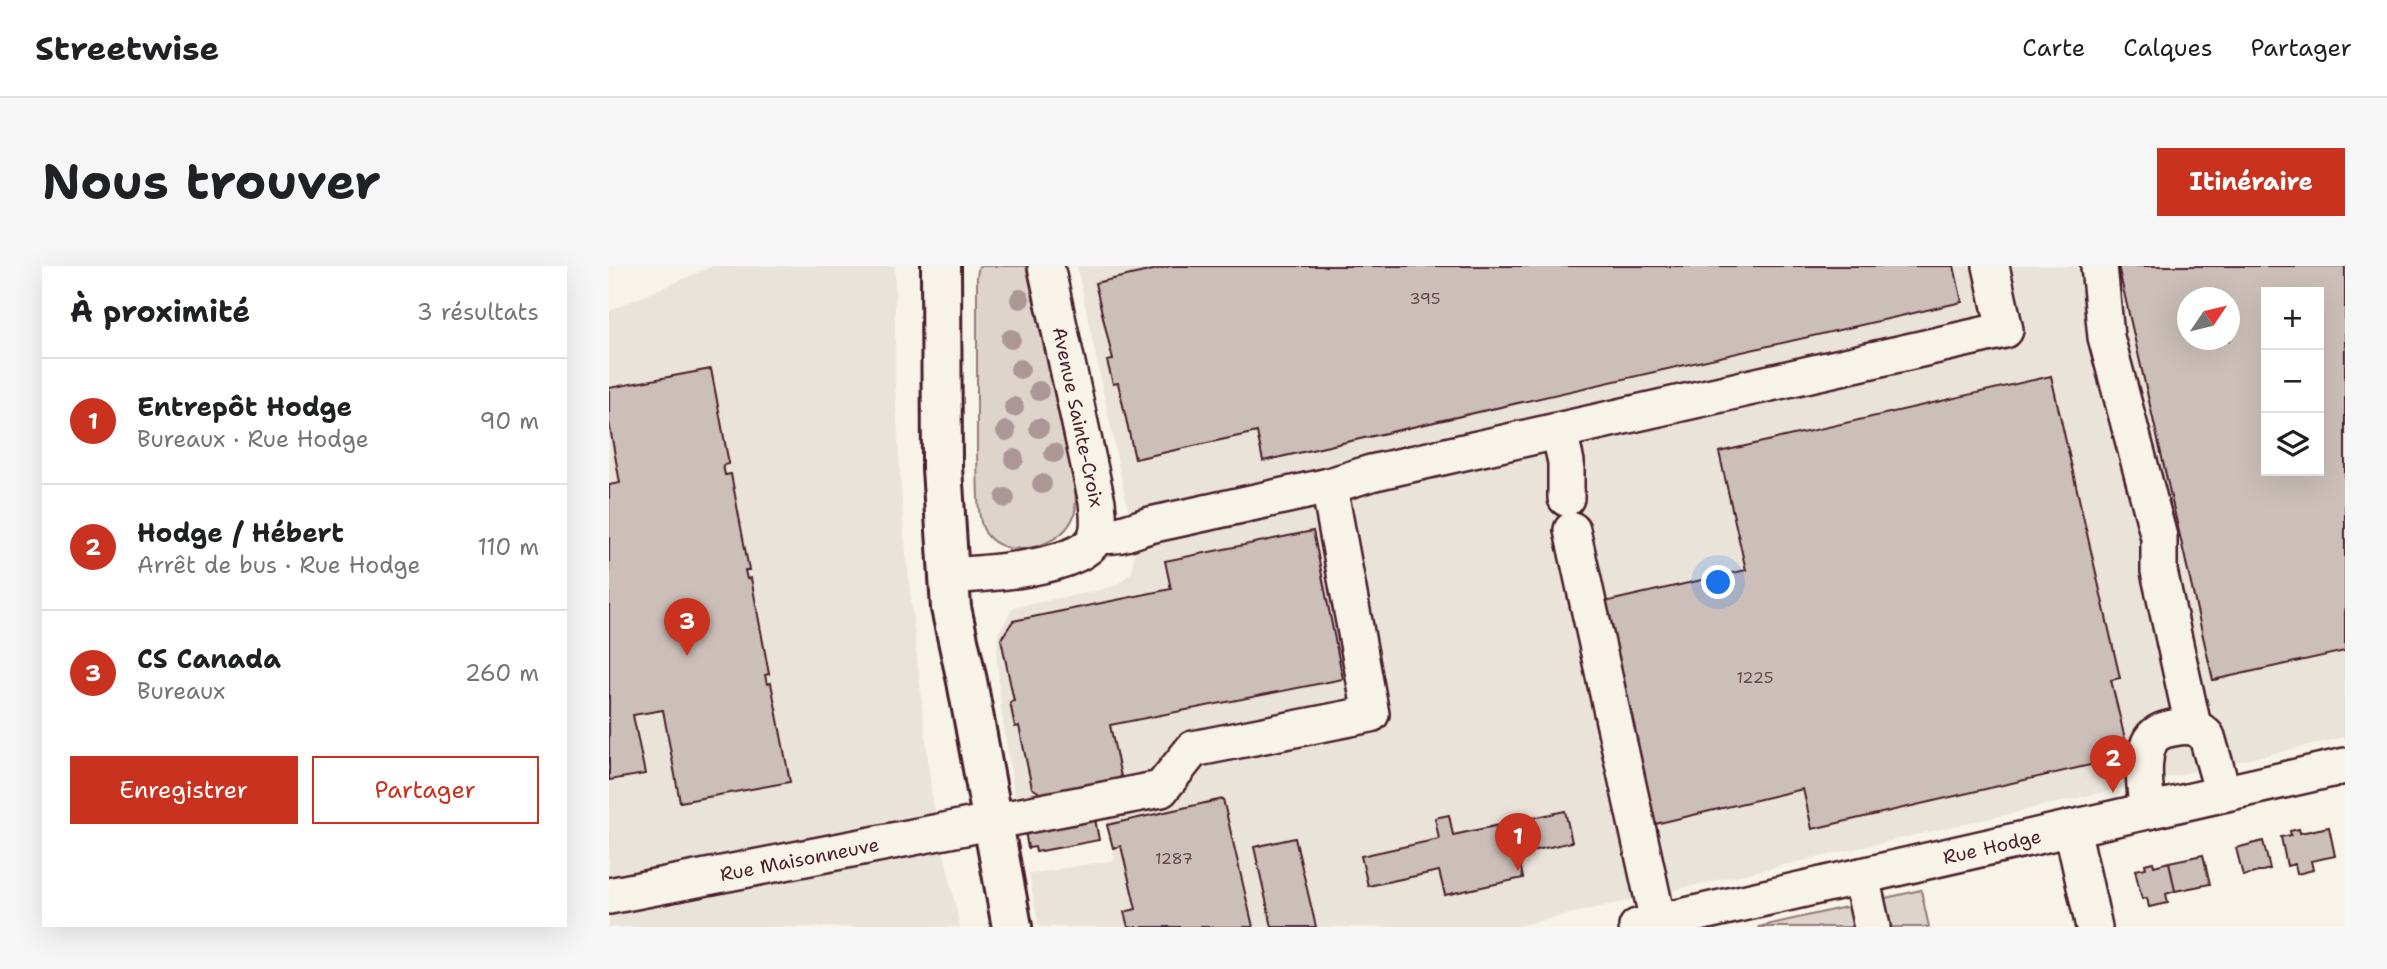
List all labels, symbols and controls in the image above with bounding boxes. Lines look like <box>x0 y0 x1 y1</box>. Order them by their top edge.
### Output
text: Streetwise <box>35 26 219 71</box>
text: Carte <box>2022 32 2085 64</box>
text: Calques <box>2123 32 2213 64</box>
text: Partager <box>2251 32 2352 64</box>
button: Itinéraire <box>2157 148 2345 216</box>
text: Nous trouver <box>42 149 381 215</box>
north arrow <box>2177 287 2240 350</box>
map controls <box>2261 287 2324 476</box>
button: + <box>2261 287 2324 350</box>
house number: 395 <box>1409 288 1441 309</box>
text: À proximité <box>70 291 250 332</box>
text: 3 résultats <box>417 297 539 327</box>
street label: Avenue Sainte-Croix <box>1047 325 1109 510</box>
button: − <box>2261 350 2324 413</box>
text: Entrepôt Hodge <box>137 389 352 424</box>
text: 1 <box>88 406 98 436</box>
text: 90 m <box>479 406 539 436</box>
button: layers <box>2261 413 2324 476</box>
text: Bureaux · Rue Hodge <box>137 424 369 454</box>
text: Hodge / Hébert <box>137 515 344 550</box>
text: 2 <box>85 532 101 562</box>
text: 110 m <box>477 532 539 562</box>
text: Arrêt de bus · Rue Hodge <box>137 550 421 580</box>
your location <box>1701 565 1735 599</box>
pin: 3 <box>664 598 710 656</box>
text: CS Canada <box>137 641 281 676</box>
text: 3 <box>85 658 101 688</box>
text: 260 m <box>465 658 539 688</box>
house number: 1225 <box>1737 667 1773 688</box>
text: Bureaux <box>137 676 225 706</box>
pin: 2 <box>2090 735 2136 793</box>
button: Enregistrer <box>70 756 298 824</box>
button: Partager <box>312 756 539 824</box>
pin: 1 <box>1495 813 1541 871</box>
street label: Rue Hodge <box>1940 823 2044 870</box>
street label: Rue Maisonneuve <box>718 831 881 887</box>
house number: 1287 <box>1155 848 1193 869</box>

